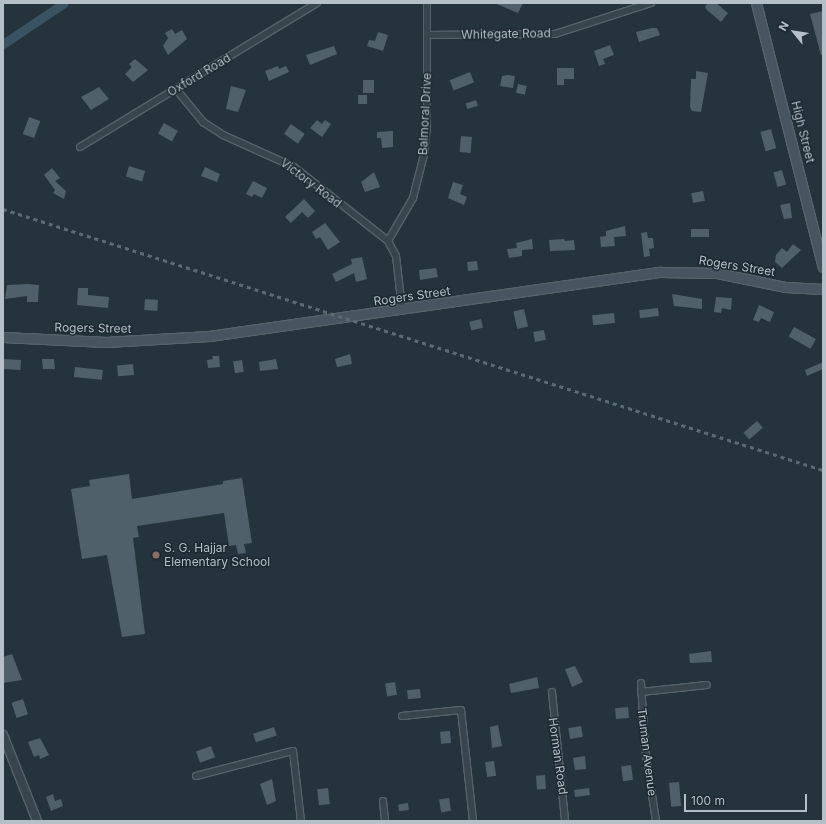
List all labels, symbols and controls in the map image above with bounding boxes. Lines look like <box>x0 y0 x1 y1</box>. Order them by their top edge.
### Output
north arrow <box>774 12 814 52</box>
text: N <box>775 19 792 33</box>
street label: Whitegate Road <box>461 26 551 42</box>
street label: Oxford Road <box>165 50 233 100</box>
street label: Balmoral Drive <box>416 72 434 156</box>
street label: High Street <box>788 99 818 165</box>
street label: Victory Road <box>278 155 344 211</box>
street label: Rogers Street <box>698 253 776 279</box>
street label: Rogers Street <box>373 283 451 309</box>
street label: Rogers Street <box>54 320 132 336</box>
place label: S. G. Hajjar Elementary School <box>164 541 270 569</box>
marker: S. G. Hajjar Elementary School <box>151 550 161 560</box>
street label: Truman Avenue <box>634 707 660 797</box>
street label: Horman Road <box>545 717 571 795</box>
scale bar <box>686 786 809 812</box>
text: 100 m <box>691 793 725 808</box>

